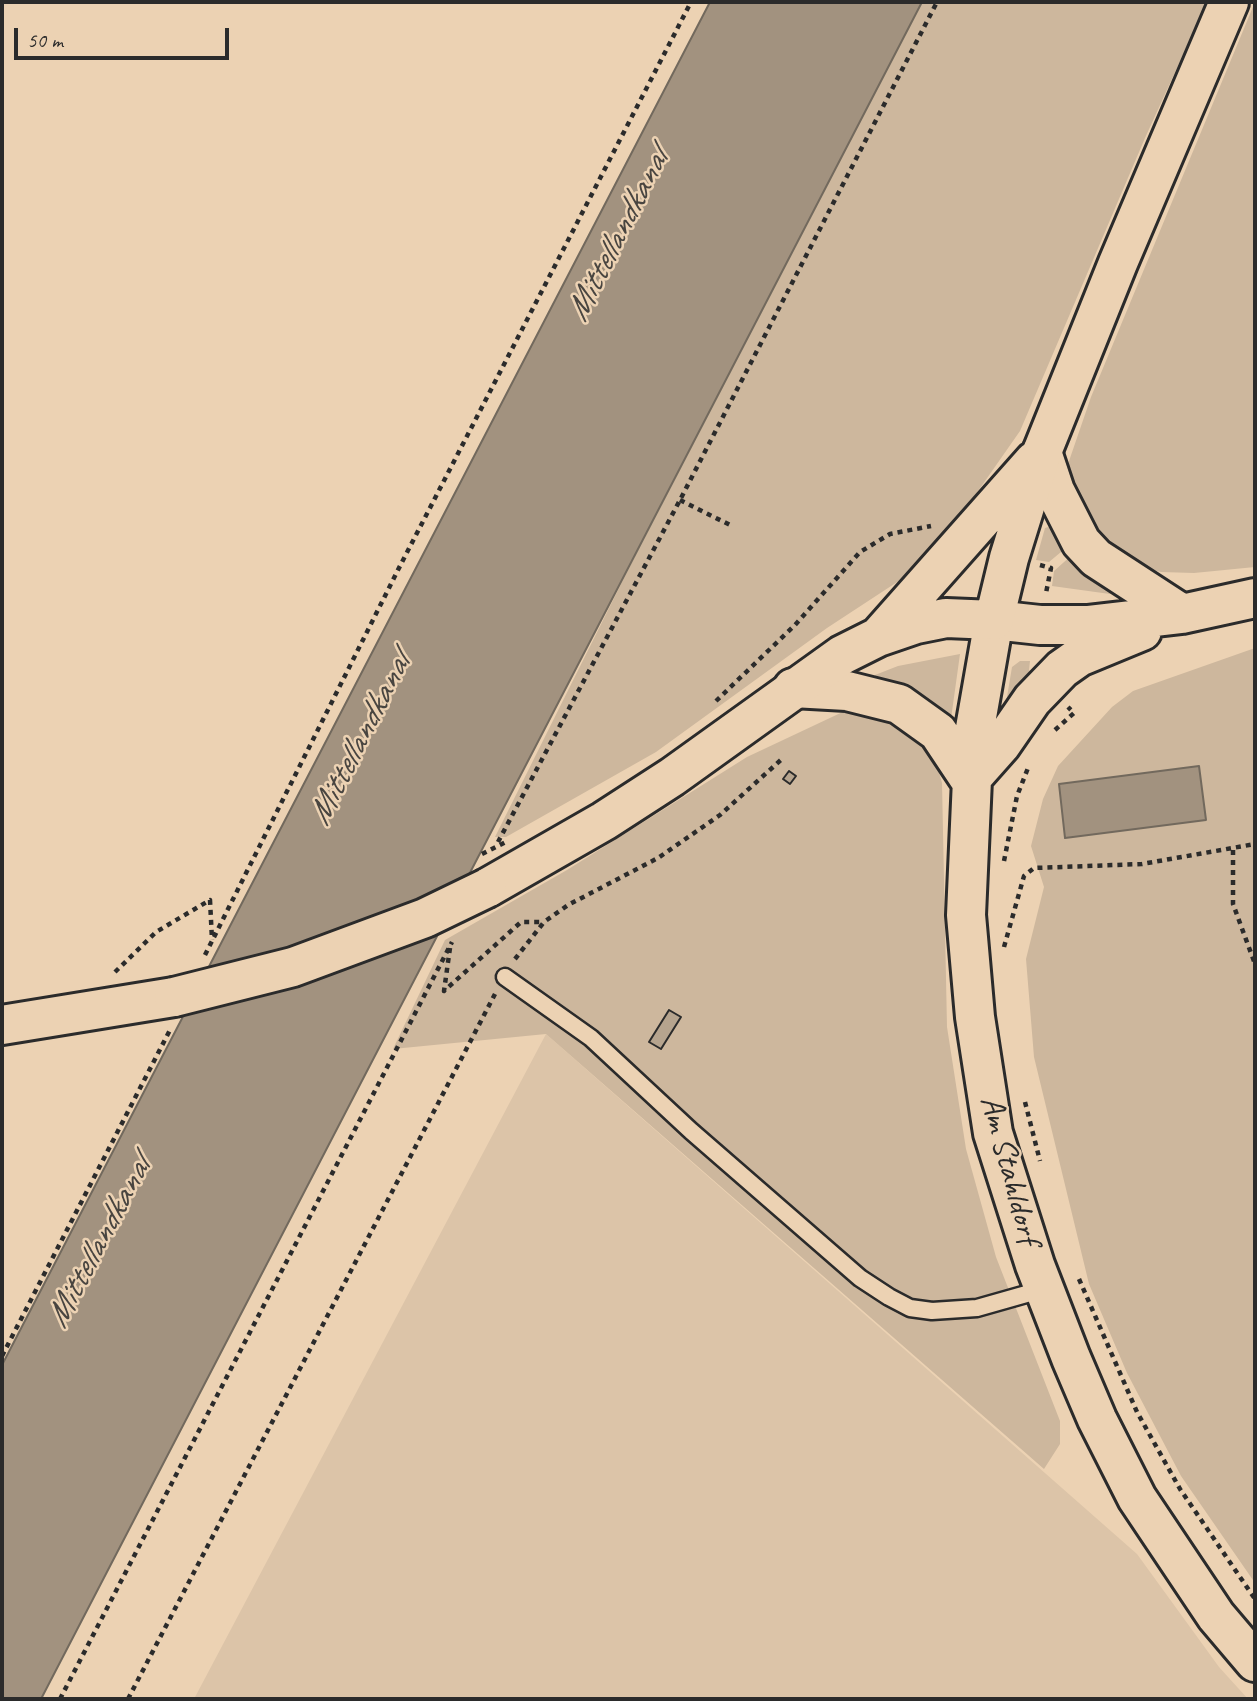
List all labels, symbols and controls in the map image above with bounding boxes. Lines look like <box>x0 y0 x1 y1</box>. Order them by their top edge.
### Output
scale bar <box>18 14 233 58</box>
text: 50 m <box>27 27 63 53</box>
water label: Mittellandkanal <box>557 144 679 328</box>
water label: Mittellandkanal <box>299 648 421 832</box>
street label: Am Stahldorf <box>970 1092 1048 1248</box>
water label: Mittellandkanal <box>37 1151 161 1335</box>

